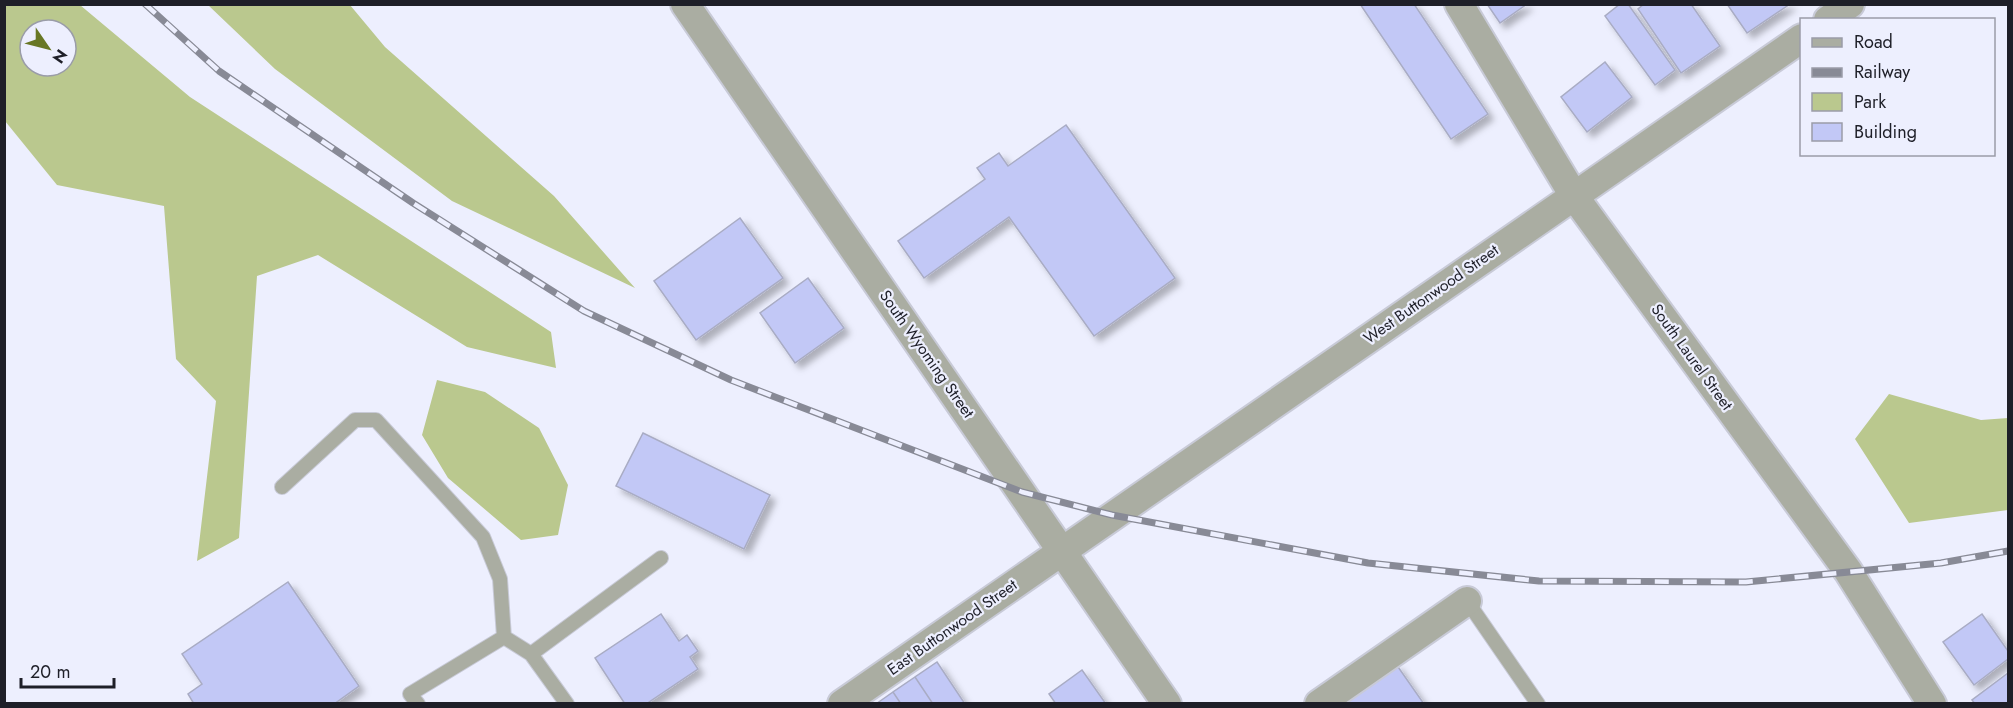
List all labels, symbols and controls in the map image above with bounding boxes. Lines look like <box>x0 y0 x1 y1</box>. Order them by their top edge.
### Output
north arrow <box>18 18 78 78</box>
legend <box>1800 18 1995 156</box>
text: Road <box>1854 29 1893 55</box>
text: N <box>47 45 73 68</box>
text: Railway <box>1854 59 1910 85</box>
text: Park <box>1854 89 1886 115</box>
text: Building <box>1854 119 1917 145</box>
street label: West Buttonwood Street <box>1359 239 1503 349</box>
street label: South Wyoming Street <box>874 285 980 423</box>
street label: South Laurel Street <box>1646 299 1739 415</box>
street label: East Buttonwood Street <box>882 573 1022 681</box>
scale bar <box>21 651 114 689</box>
text: 20 m <box>30 659 70 685</box>

